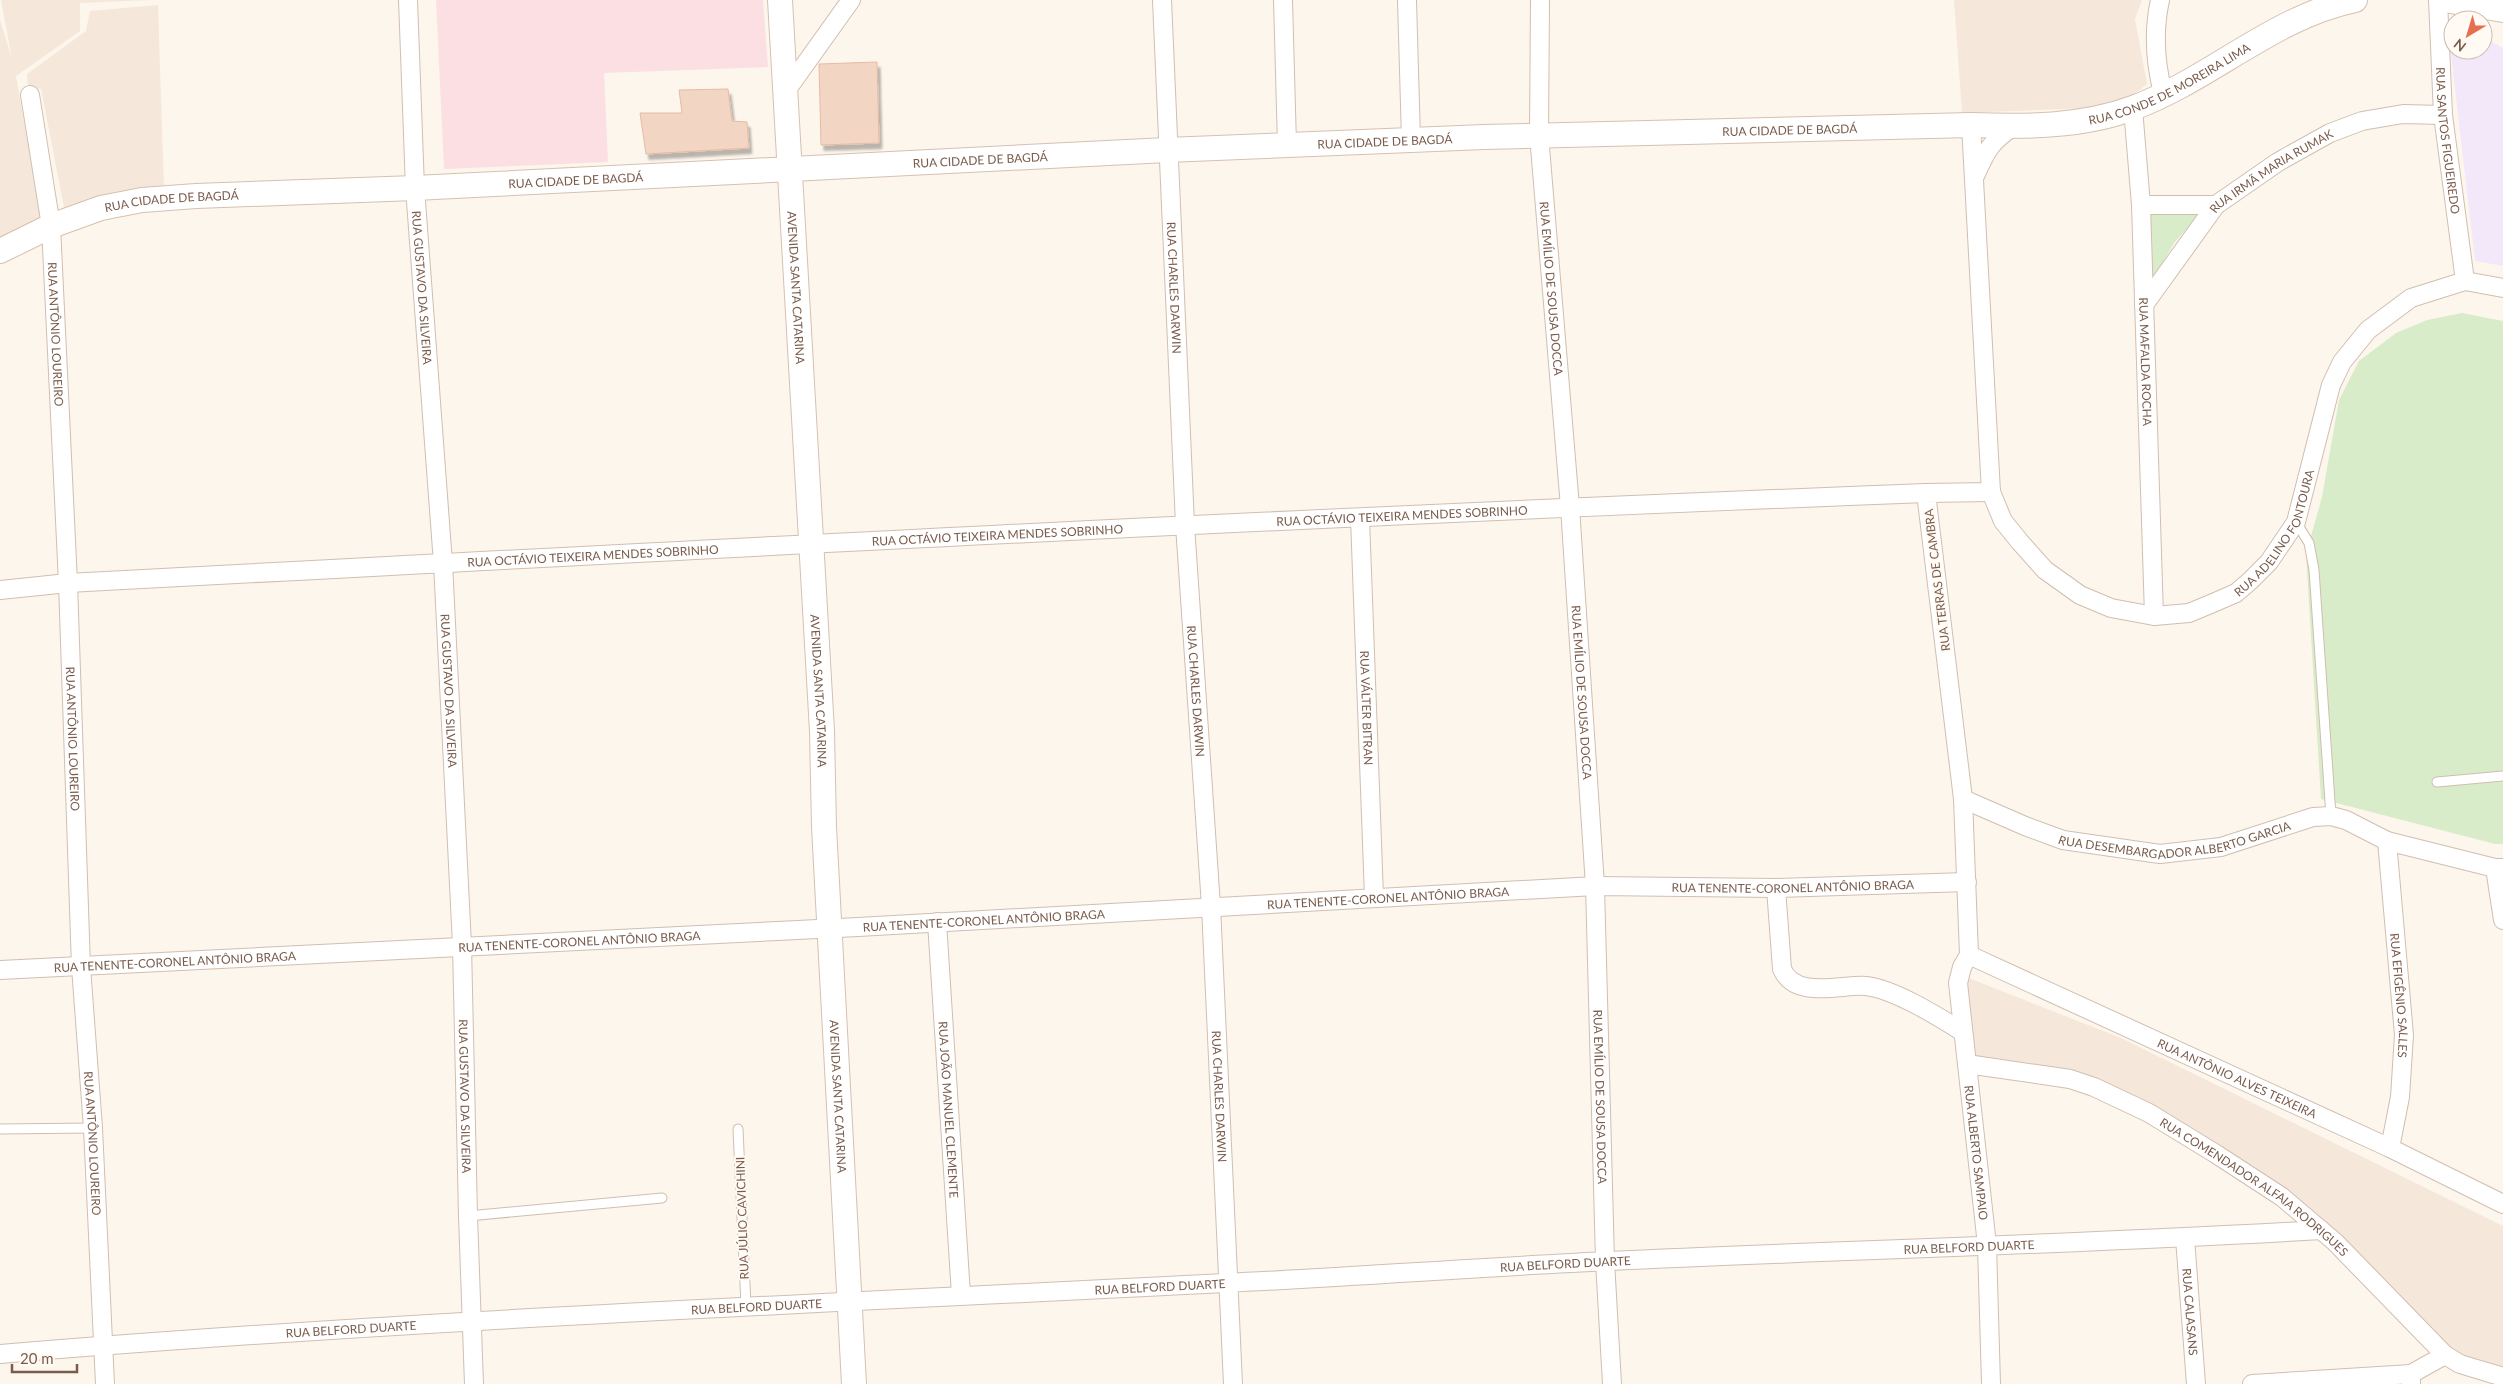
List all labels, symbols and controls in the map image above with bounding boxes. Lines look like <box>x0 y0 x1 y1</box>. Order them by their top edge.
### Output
north arrow <box>2443 10 2493 60</box>
text: N <box>2450 36 2469 56</box>
street label: RUA CONDE DE MOREIRA LIMA <box>2087 39 2253 127</box>
street label: RUA SANTOS FIGUEIREDO <box>2433 67 2464 215</box>
street label: RUA CIDADE DE BAGDÁ <box>1722 120 1858 139</box>
street label: RUA IRMÃ MARIA RUMAK <box>2206 125 2335 215</box>
street label: RUA CIDADE DE BAGDÁ <box>1317 131 1453 151</box>
street label: RUA CIDADE DE BAGDÁ <box>912 148 1049 170</box>
street label: RUA CIDADE DE BAGDÁ <box>508 169 644 191</box>
street label: RUA CIDADE DE BAGDÁ <box>103 187 240 215</box>
street label: RUA EMÍLIO DE SOUSA DOCCA <box>1537 201 1567 377</box>
street label: RUA GUSTAVO DA SILVEIRA <box>409 210 436 366</box>
street label: AVENIDA SANTA CATARINA <box>785 211 808 365</box>
street label: RUA CHARLES DARWIN <box>1164 222 1185 354</box>
street label: RUA ANTÔNIO LOUREIRO <box>45 262 67 407</box>
street label: RUA MAFALDA ROCHA <box>2136 297 2156 427</box>
street label: RUA ADELINO FONTOURA <box>2231 467 2317 599</box>
street label: RUA OCTÁVIO TEIXEIRA MENDES SOBRINHO <box>1276 502 1528 529</box>
street label: RUA TERRAS DE CAMBRA <box>1921 507 1953 652</box>
street label: RUA OCTÁVIO TEIXEIRA MENDES SOBRINHO <box>871 521 1124 548</box>
street label: RUA OCTÁVIO TEIXEIRA MENDES SOBRINHO <box>467 541 719 569</box>
street label: RUA EMÍLIO DE SOUSA DOCCA <box>1569 605 1596 781</box>
street label: RUA GUSTAVO DA SILVEIRA <box>438 613 461 769</box>
street label: AVENIDA SANTA CATARINA <box>808 614 830 769</box>
street label: RUA CHARLES DARWIN <box>1184 625 1208 757</box>
street label: RUA VÁLTER BITRAN <box>1357 650 1377 766</box>
street label: RUA ANTÔNIO LOUREIRO <box>63 666 83 812</box>
street label: RUA DESEMBARGADOR ALBERTO GARCIA <box>2057 817 2293 862</box>
street label: RUA TENENTE-CORONEL ANTÔNIO BRAGA <box>1672 876 1915 896</box>
street label: RUA TENENTE-CORONEL ANTÔNIO BRAGA <box>1267 883 1510 912</box>
street label: RUA TENENTE-CORONEL ANTÔNIO BRAGA <box>862 906 1106 934</box>
street label: RUA TENENTE-CORONEL ANTÔNIO BRAGA <box>458 927 702 955</box>
street label: RUA EFIGÊNIO SALLES <box>2388 932 2412 1058</box>
street label: RUA TENENTE-CORONEL ANTÔNIO BRAGA <box>53 948 297 975</box>
street label: RUA EMÍLIO DE SOUSA DOCCA <box>1591 1009 1610 1185</box>
street label: RUA GUSTAVO DA SILVEIRA <box>456 1019 475 1174</box>
street label: AVENIDA SANTA CATARINA <box>827 1019 850 1174</box>
street label: RUA JOÃO MANUEL CLEMENTE <box>936 1021 962 1199</box>
street label: RUA CHARLES DARWIN <box>1209 1030 1230 1163</box>
street label: RUA ANTÔNIO ALVES TEIXEIRA <box>2155 1035 2320 1121</box>
street label: RUA ANTÔNIO LOUREIRO <box>81 1071 105 1216</box>
street label: RUA ALBERTO SAMPAIO <box>1962 1084 1992 1221</box>
street label: RUA COMENDADOR ALFAIA RODRIGUES <box>2157 1114 2352 1259</box>
street label: RUA JÚLIO CAVICHINI <box>732 1156 752 1280</box>
street label: RUA BELFORD DUARTE <box>1903 1236 2035 1257</box>
street label: RUA BELFORD DUARTE <box>1499 1253 1631 1274</box>
street label: RUA CALASANS <box>2180 1268 2201 1356</box>
street label: RUA BELFORD DUARTE <box>1094 1275 1226 1297</box>
street label: RUA BELFORD DUARTE <box>691 1295 822 1317</box>
street label: RUA BELFORD DUARTE <box>285 1317 417 1340</box>
scale bar <box>12 1342 78 1374</box>
text: 20 m <box>20 1349 54 1367</box>

